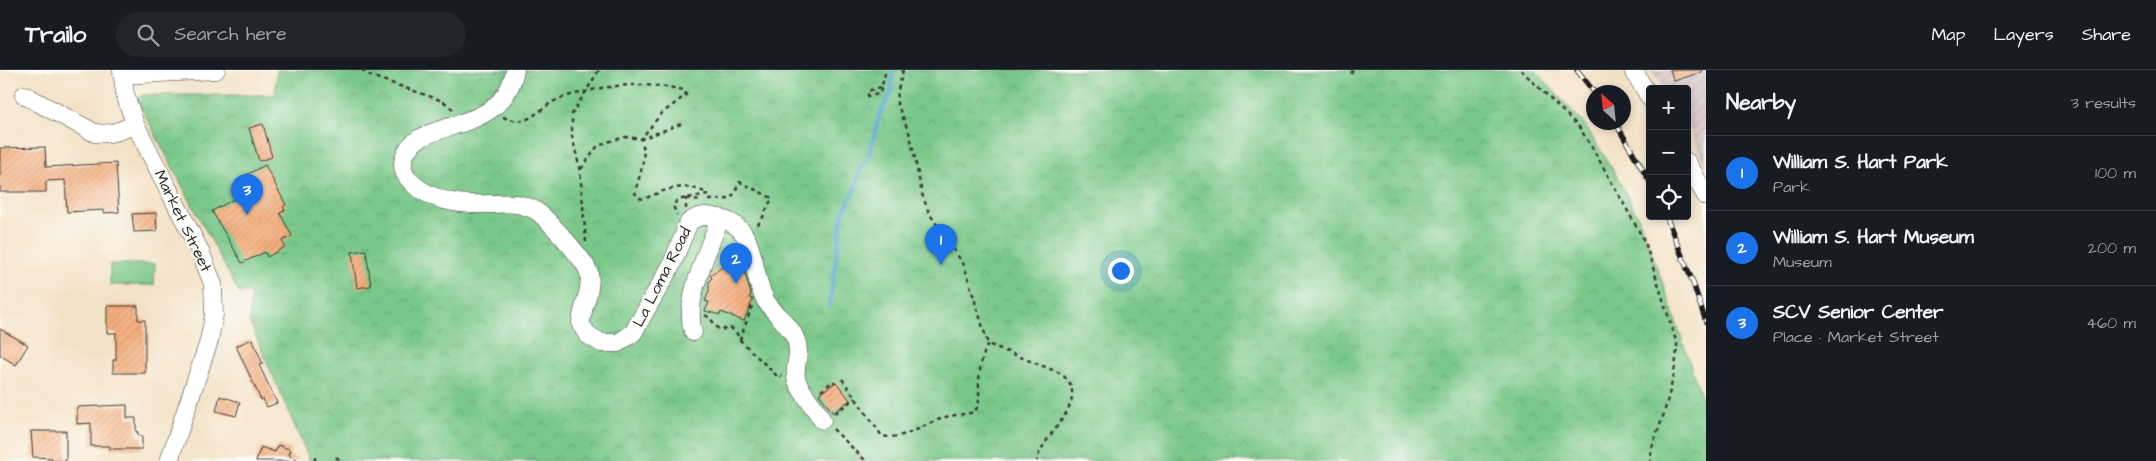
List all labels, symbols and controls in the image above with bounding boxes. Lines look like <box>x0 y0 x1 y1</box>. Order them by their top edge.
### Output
search box <box>116 12 466 57</box>
text: Trailo <box>25 18 86 52</box>
icon: search <box>134 21 162 49</box>
text: Search here <box>174 21 286 48</box>
text: Map <box>1931 22 1965 47</box>
text: Layers <box>1993 22 2054 47</box>
text: Share <box>2082 22 2131 47</box>
north arrow <box>1586 85 1631 130</box>
map controls <box>1646 85 1691 220</box>
button: + <box>1646 85 1691 130</box>
text: Nearby <box>1726 88 1796 117</box>
text: 3 results <box>2071 92 2136 114</box>
button: − <box>1646 130 1691 175</box>
text: William S. Hart Park <box>1773 149 1948 176</box>
text: 1 <box>1741 162 1743 184</box>
text: 100 m <box>2095 162 2136 184</box>
street label: Market Street <box>149 166 217 276</box>
pin: 3 <box>231 174 263 215</box>
button: locate <box>1646 175 1691 220</box>
text: Park <box>1773 176 1810 198</box>
street label: La Loma Road <box>627 223 697 331</box>
pin: 1 <box>925 224 957 265</box>
text: William S. Hart Museum <box>1773 224 1974 251</box>
text: 2 <box>1737 237 1747 259</box>
text: 200 m <box>2088 237 2136 259</box>
pin: 2 <box>720 243 752 284</box>
text: Museum <box>1773 251 1832 273</box>
your location <box>1108 258 1134 284</box>
text: SCV Senior Center <box>1773 299 1944 326</box>
text: 3 <box>1738 312 1746 334</box>
text: 460 m <box>2086 312 2136 334</box>
text: Place · Market Street <box>1773 326 1939 348</box>

